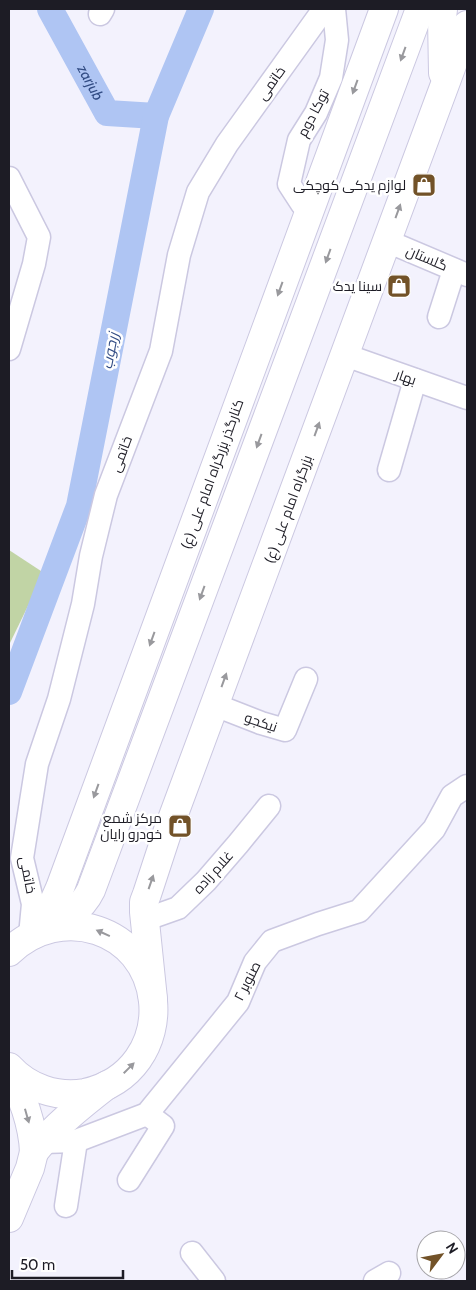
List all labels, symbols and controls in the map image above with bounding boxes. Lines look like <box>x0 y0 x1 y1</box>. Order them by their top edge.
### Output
one-way arrow <box>399 47 406 62</box>
water label: zarjub <box>73 61 107 104</box>
street label: خاتمی <box>253 62 289 104</box>
one-way arrow <box>351 80 358 95</box>
street label: توکا دوم <box>293 86 334 140</box>
shop icon: لوازم یدکی کوچکی <box>411 172 437 198</box>
place label: لوازم یدکی کوچکی <box>293 176 406 195</box>
one-way arrow <box>394 203 402 218</box>
street label: گلستان <box>404 241 450 275</box>
one-way arrow <box>324 249 332 264</box>
shop icon: سینا یدک <box>386 273 412 299</box>
place label: سینا یدک <box>333 277 382 295</box>
one-way arrow <box>276 282 284 297</box>
water label: زرجوب <box>98 329 123 371</box>
street label: بهار <box>392 365 419 389</box>
street label: کنارگذر بزرگراه امام علی (ع) <box>176 397 248 552</box>
one-way arrow <box>313 421 321 436</box>
street label: خاتمی <box>106 433 136 475</box>
one-way arrow <box>254 434 262 448</box>
street label: بزرگراه امام علی (ع) <box>260 452 317 566</box>
one-way arrow <box>198 586 206 601</box>
one-way arrow <box>148 632 156 647</box>
one-way arrow <box>220 672 228 687</box>
street label: نیکجو <box>242 708 280 736</box>
one-way arrow <box>92 784 100 799</box>
place label: مرکز شمع خودرو رایان <box>100 809 162 843</box>
shop icon: مرکز شمع خودرو رایان <box>167 813 193 839</box>
street label: غلام زاده <box>189 847 238 898</box>
street label: خاتمی <box>16 855 40 895</box>
one-way arrow <box>147 874 155 889</box>
one-way arrow <box>96 929 110 937</box>
street label: صنوبر ۲ <box>229 958 265 1004</box>
one-way arrow <box>123 1063 135 1075</box>
one-way arrow <box>23 1108 31 1123</box>
north arrow <box>416 1230 466 1280</box>
text: N <box>442 1239 462 1257</box>
scale bar <box>12 1248 124 1280</box>
text: 50 m <box>20 1256 55 1274</box>

